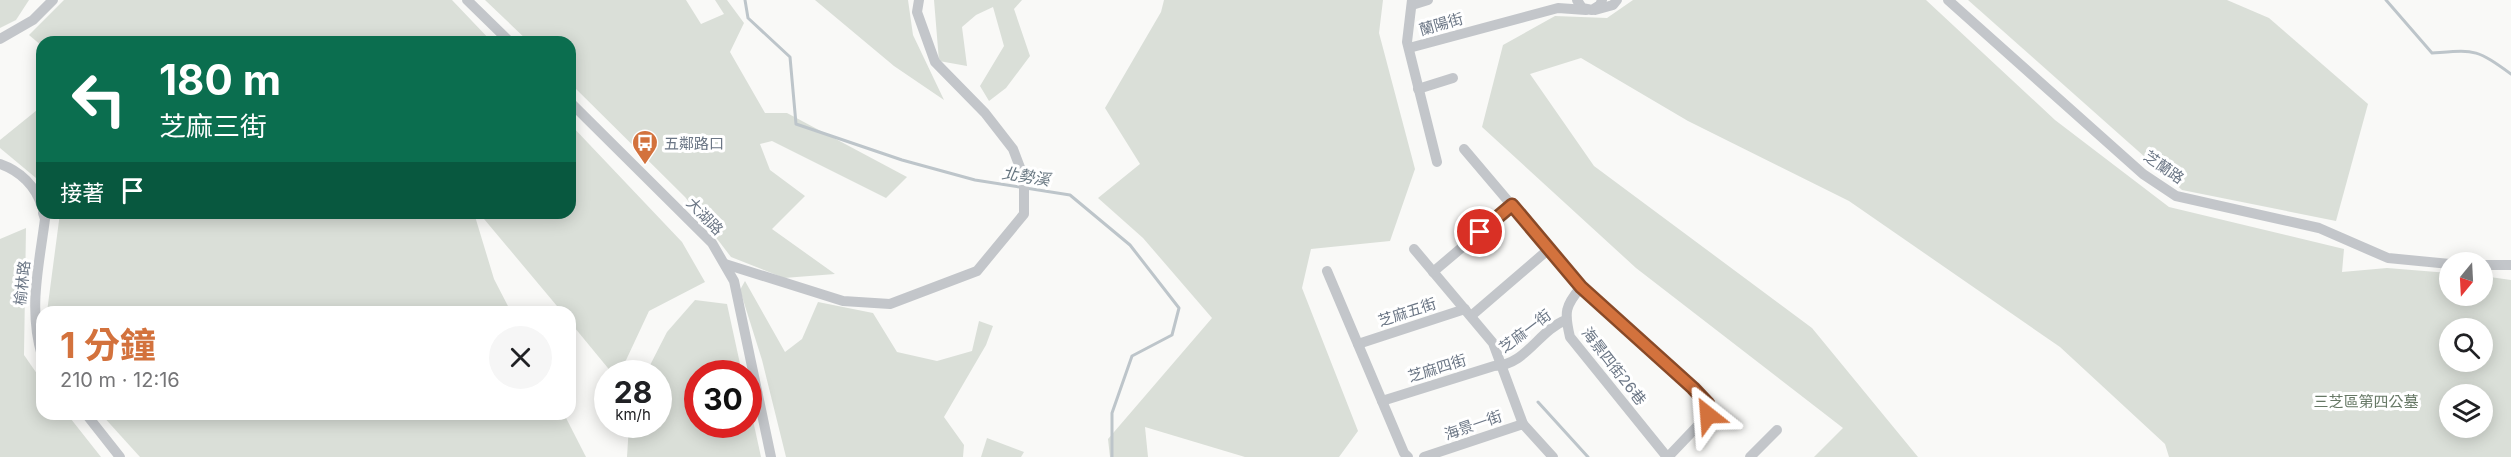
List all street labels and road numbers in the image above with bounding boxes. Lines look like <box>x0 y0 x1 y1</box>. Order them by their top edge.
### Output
street label: 蘭陽街 <box>1417 9 1465 39</box>
street label: 芝蘭路 <box>2140 146 2188 188</box>
street label: 大湖路 <box>683 193 727 239</box>
street label: 榆林路 <box>10 260 34 306</box>
street label: 芝麻五街 <box>1376 294 1438 330</box>
street label: 芝麻一街 <box>1495 305 1555 357</box>
street label: 海景四街26巷 <box>1578 323 1650 409</box>
street label: 芝麻四街 <box>1406 350 1468 386</box>
street label: 海景一街 <box>1442 406 1504 444</box>

